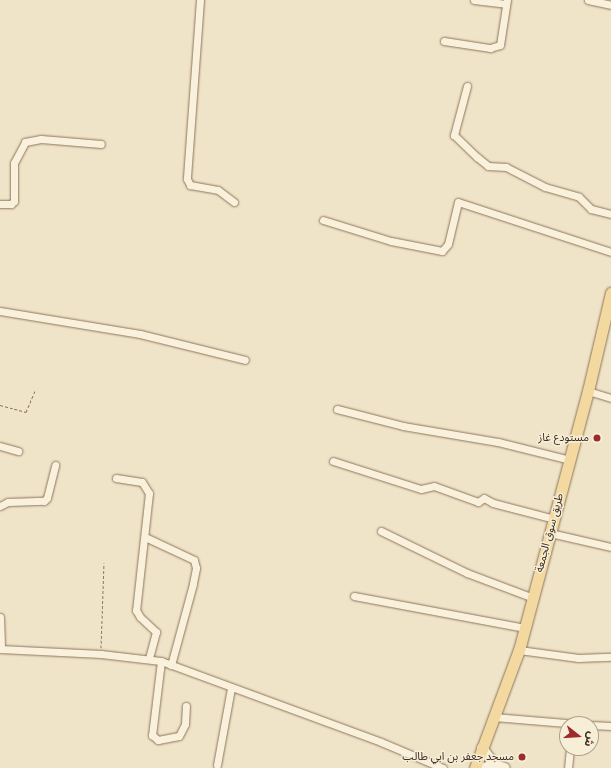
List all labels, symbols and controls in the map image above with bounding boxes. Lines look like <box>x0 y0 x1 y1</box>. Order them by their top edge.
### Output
place label: مستودع غاز <box>538 431 589 445</box>
marker: مستودع غاز <box>592 433 602 443</box>
street label: طريق سوق الجمعة <box>533 492 567 574</box>
north arrow <box>559 716 599 756</box>
text: ش <box>577 729 603 750</box>
place label: مسجد جعفر بن ابي طالب <box>402 750 514 764</box>
marker: مسجد جعفر بن ابي طالب <box>517 752 527 762</box>

